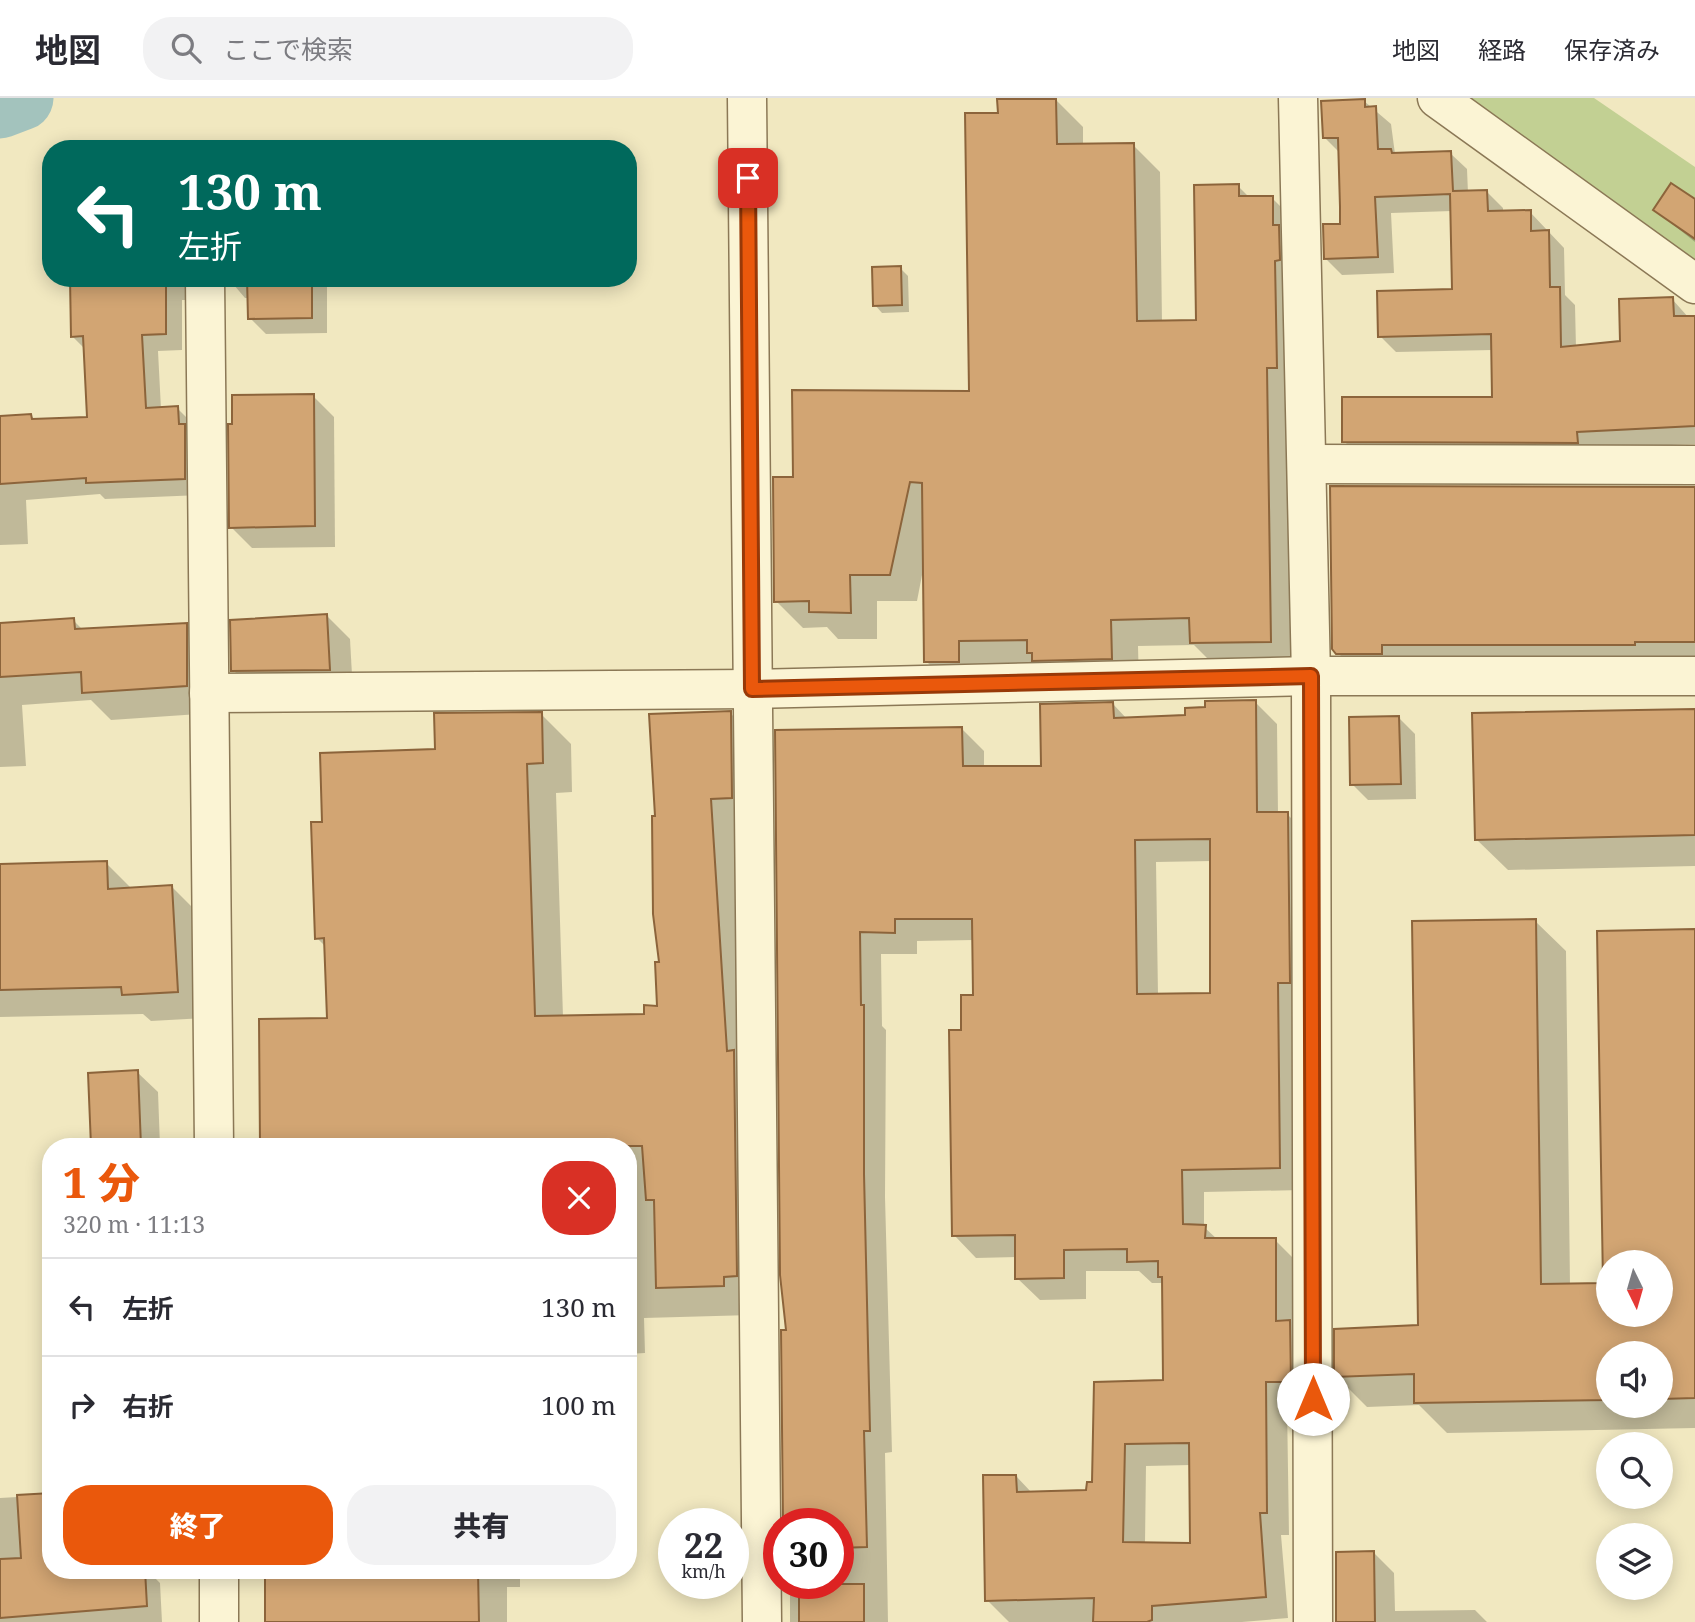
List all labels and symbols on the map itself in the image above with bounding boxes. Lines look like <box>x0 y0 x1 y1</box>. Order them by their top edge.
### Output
pin <box>718 148 778 208</box>
north arrow <box>1596 1250 1673 1326</box>
position arrow <box>1276 1362 1350 1436</box>
speed limit sign: 30 <box>763 1508 854 1599</box>

